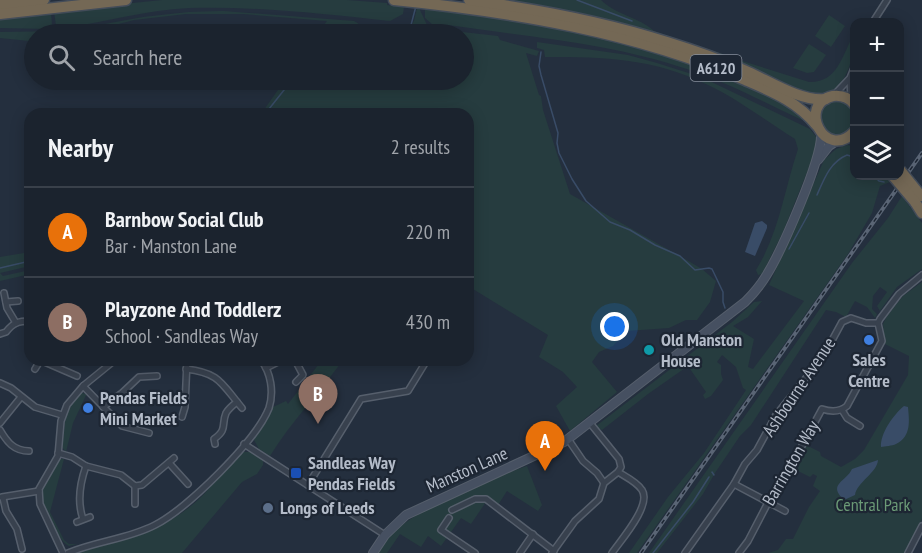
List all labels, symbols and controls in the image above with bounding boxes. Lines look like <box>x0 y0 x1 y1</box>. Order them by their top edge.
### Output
map controls <box>850 18 904 180</box>
button: + <box>850 18 904 72</box>
search box <box>24 24 474 90</box>
icon: search <box>45 41 78 74</box>
text: Search here <box>93 43 182 71</box>
road number: A6120 <box>690 55 742 81</box>
button: − <box>850 72 904 126</box>
button: layers <box>850 126 904 180</box>
text: Nearby <box>48 131 113 164</box>
text: 2 results <box>391 134 450 160</box>
text: Barnbow Social Club <box>105 205 264 233</box>
text: A <box>62 219 73 245</box>
text: 220 m <box>406 219 450 245</box>
text: Bar · Manston Lane <box>105 233 237 259</box>
text: Playzone And Toddlerz <box>105 295 281 323</box>
text: B <box>63 309 72 335</box>
text: 430 m <box>406 309 450 335</box>
your location <box>600 312 629 341</box>
text: School · Sandleas Way <box>105 323 258 349</box>
place label: Old Manston House <box>661 328 742 372</box>
street label: Ashbourne Avenue <box>757 333 840 441</box>
marker: Sales Centre <box>862 333 876 347</box>
marker: Old Manston House <box>642 343 656 357</box>
place label: Sales Centre <box>848 348 890 392</box>
pin: B <box>298 374 338 424</box>
place label: Pendas Fields Mini Market <box>100 386 187 430</box>
marker: Pendas Fields Mini Market <box>81 401 95 415</box>
street label: Barrington Way <box>757 416 824 509</box>
pin: A <box>526 422 564 471</box>
street label: Manston Lane <box>423 441 511 498</box>
place label: Sandleas Way Pendas Fields <box>308 451 396 495</box>
marker: Sandleas Way Pendas Fields <box>289 466 303 480</box>
park label: Central Park <box>836 493 910 516</box>
place label: Longs of Leeds <box>280 496 374 519</box>
marker: Longs of Leeds <box>261 501 275 515</box>

